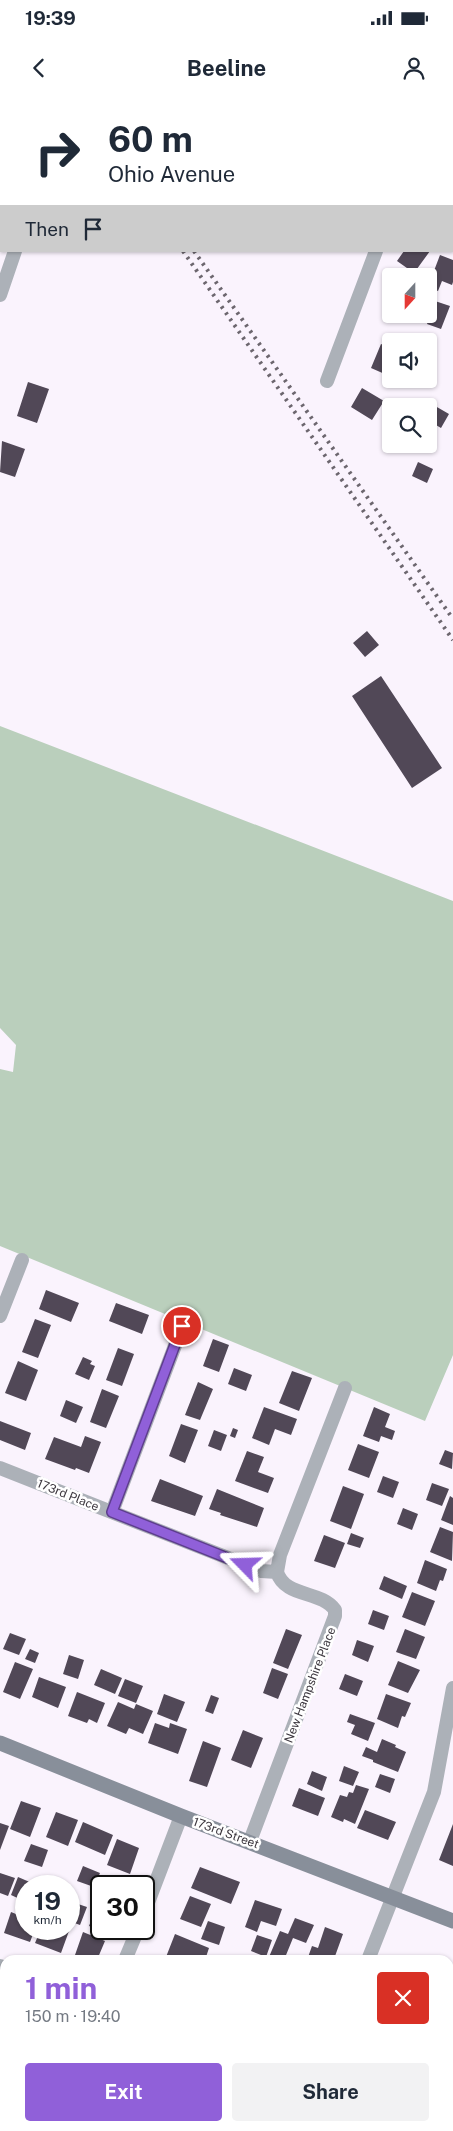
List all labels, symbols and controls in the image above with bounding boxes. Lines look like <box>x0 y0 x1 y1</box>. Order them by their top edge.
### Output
text: 19:39 <box>25 7 76 29</box>
icon: back <box>25 54 53 82</box>
icon: person <box>400 54 428 82</box>
text: Beeline <box>187 55 266 81</box>
text: 60 m <box>108 119 193 160</box>
icon: right <box>25 120 90 185</box>
text: Ohio Avenue <box>108 161 235 187</box>
icon: arrive <box>79 215 107 243</box>
text: Then <box>25 218 69 240</box>
north arrow <box>382 268 438 322</box>
map controls <box>382 268 437 453</box>
button: sound <box>382 333 437 388</box>
button: search <box>382 398 437 453</box>
pin <box>161 1305 203 1347</box>
icon: arrive <box>168 1312 196 1340</box>
street label: 173rd Place <box>35 1476 101 1514</box>
position arrow <box>218 1538 270 1590</box>
street label: New Hampshire Place <box>281 1625 339 1745</box>
street label: 173rd Street <box>191 1815 261 1852</box>
speed limit sign: 30 <box>90 1875 155 1940</box>
text: 19 <box>34 1886 61 1916</box>
text: km/h <box>33 1913 62 1927</box>
text: 1 min <box>25 1970 97 2006</box>
button: close <box>377 1972 429 2024</box>
text: 150 m · 19:40 <box>25 2007 120 2026</box>
button: Exit <box>25 2063 222 2121</box>
button: Share <box>232 2063 429 2121</box>

